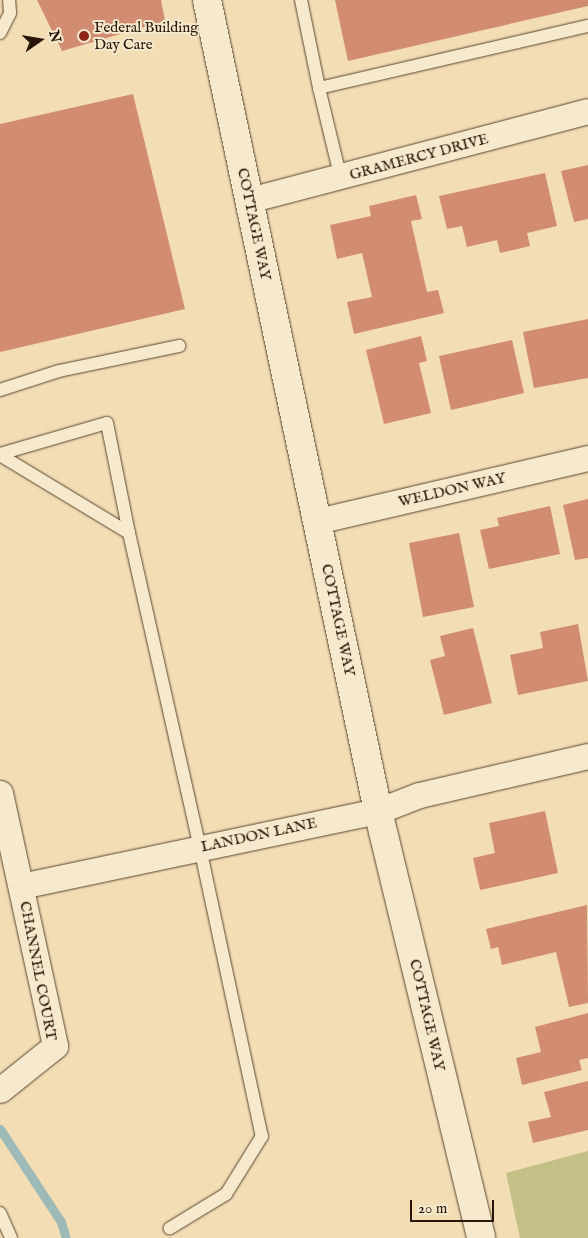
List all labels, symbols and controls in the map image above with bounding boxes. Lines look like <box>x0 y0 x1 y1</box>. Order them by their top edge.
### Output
north arrow <box>15 15 65 65</box>
place label: Federal Building Day Care <box>94 18 198 53</box>
text: N <box>44 29 65 45</box>
marker: Federal Building Day Care <box>78 30 90 42</box>
street label: GRAMERCY DRIVE <box>348 130 490 184</box>
street label: COTTAGE WAY <box>233 166 275 282</box>
street label: WELDON WAY <box>397 469 507 511</box>
street label: COTTAGE WAY <box>317 562 359 678</box>
street label: LANDON LANE <box>199 814 319 856</box>
street label: CHANNEL COURT <box>16 900 60 1042</box>
street label: COTTAGE WAY <box>405 957 449 1073</box>
scale bar <box>413 1190 497 1222</box>
text: 20 m <box>418 1199 447 1218</box>

